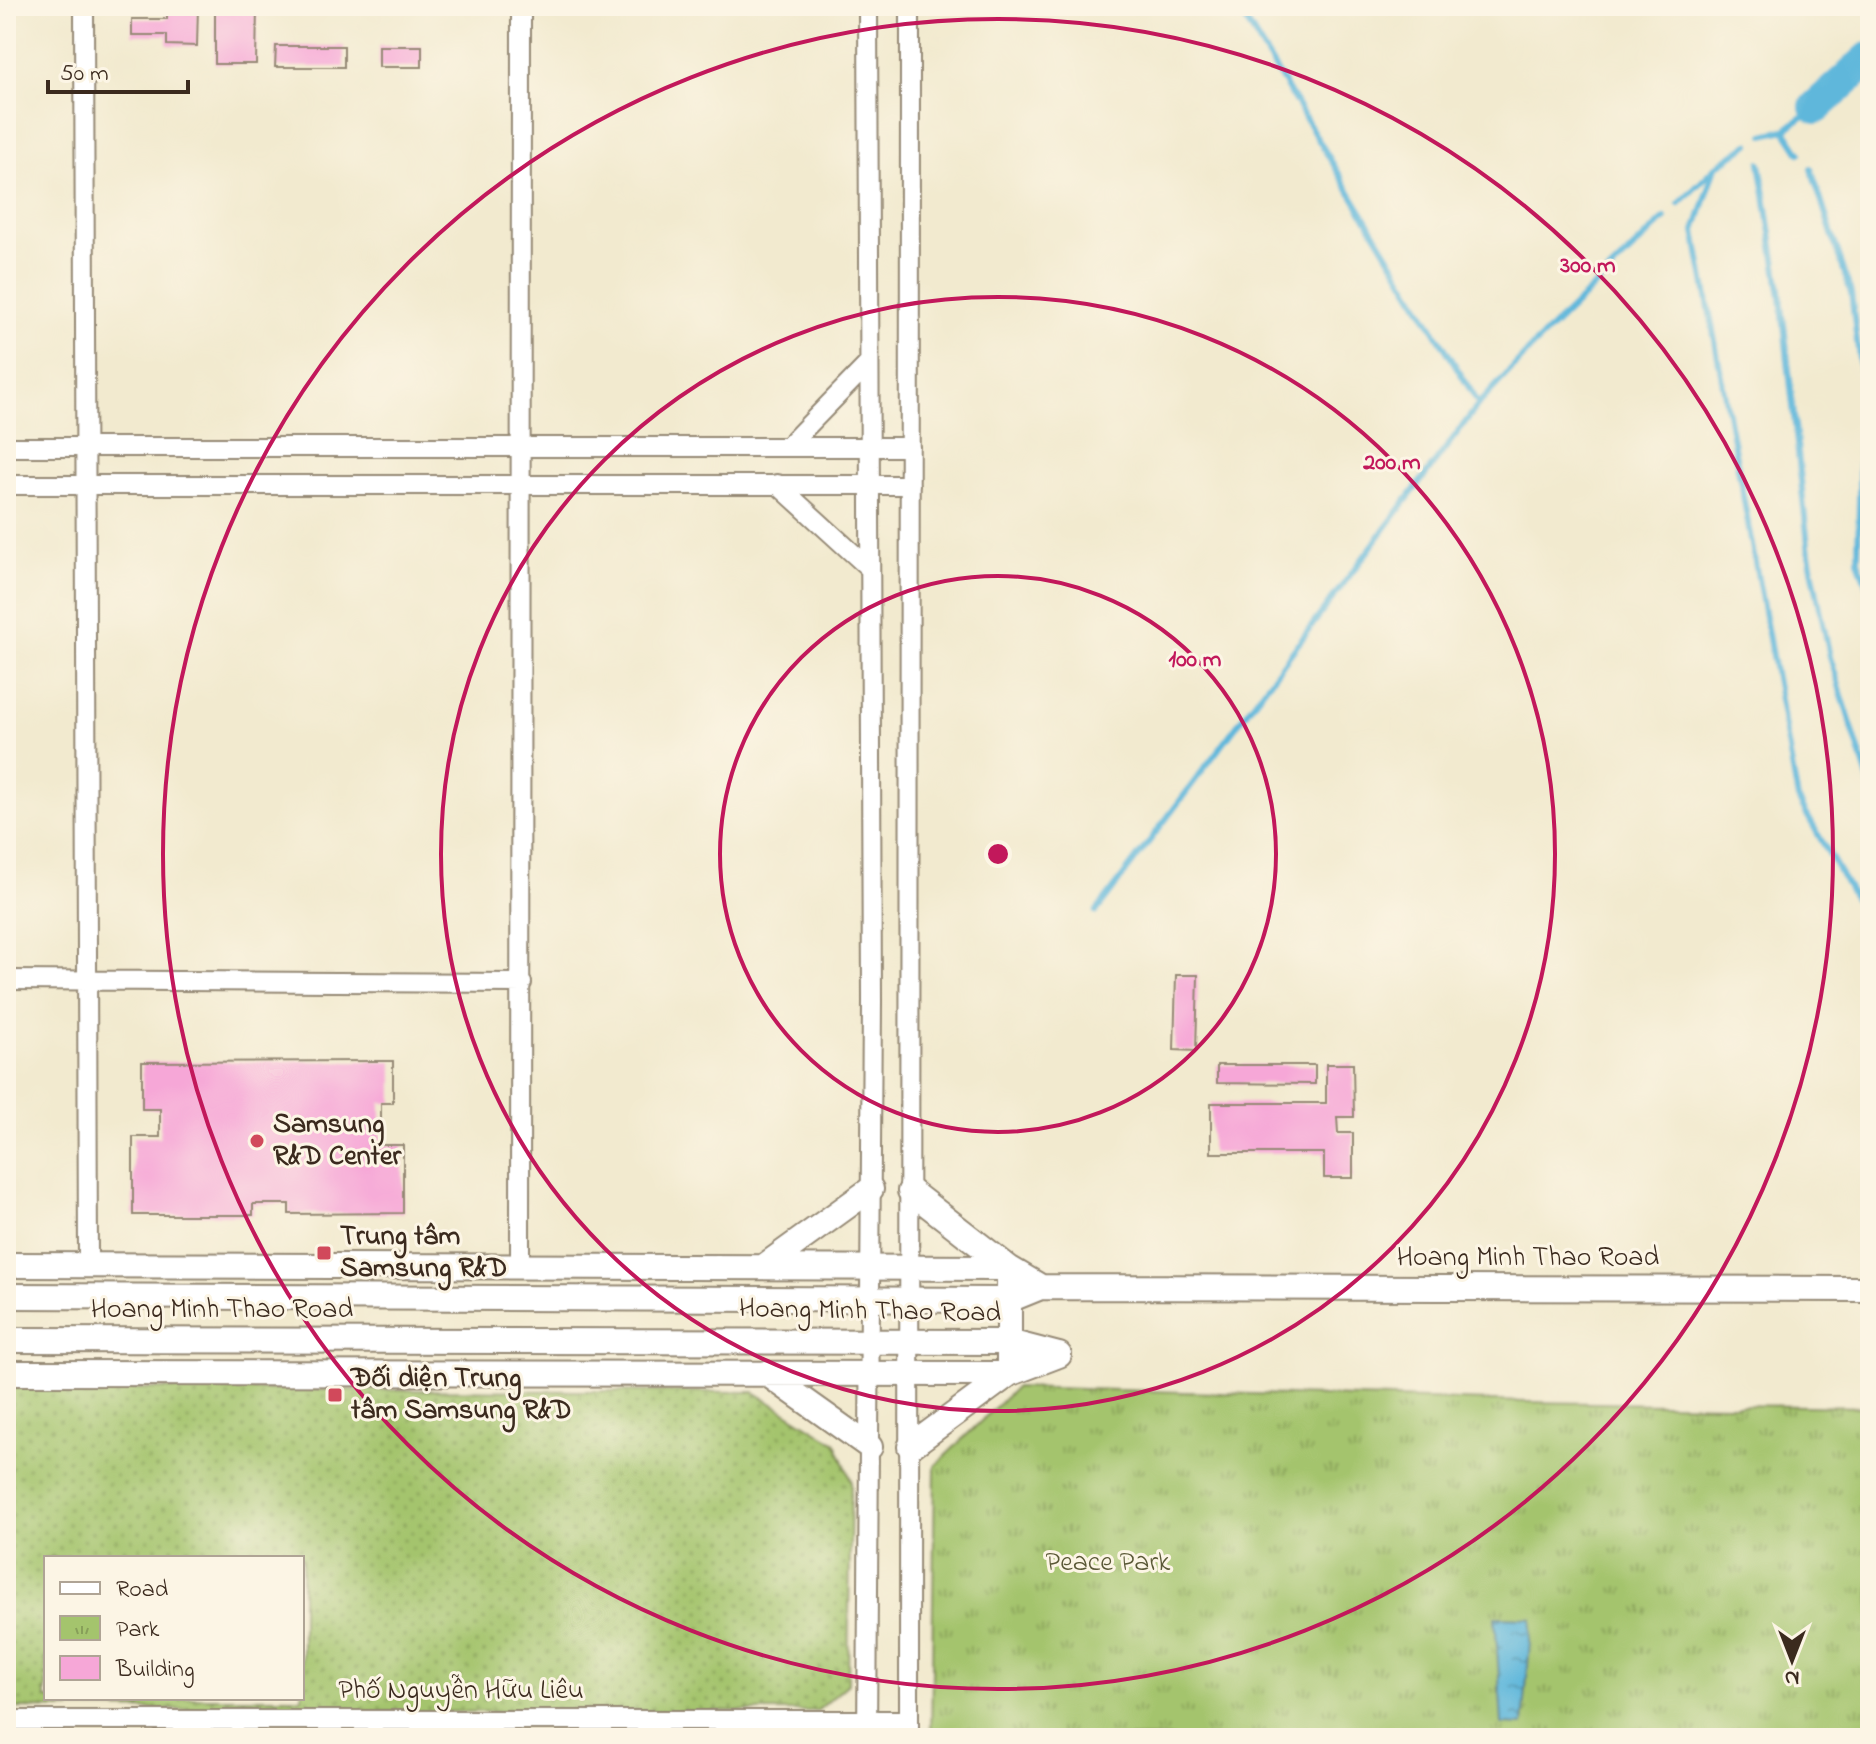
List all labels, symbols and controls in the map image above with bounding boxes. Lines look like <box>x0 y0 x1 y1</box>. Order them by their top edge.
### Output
scale bar <box>48 44 188 94</box>
text: 50 m <box>60 57 109 92</box>
text: 300 m <box>1559 249 1616 284</box>
text: 200 m <box>1362 446 1421 481</box>
text: 100 m <box>1169 643 1222 678</box>
centre of rings <box>984 840 1012 868</box>
place label: Samsung R&D Center <box>273 1105 403 1178</box>
marker: Samsung R&D Center <box>248 1132 266 1150</box>
place label: Trung tâm Samsung R&D <box>340 1217 507 1291</box>
street label: Hoang Minh Thao Road <box>1397 1238 1659 1279</box>
marker: Trung tâm Samsung R&D <box>315 1244 333 1262</box>
street label: Hoang Minh Thao Road <box>738 1289 1002 1335</box>
street label: Hoang Minh Thao Road <box>91 1290 353 1331</box>
place label: Đối diện Trung tâm Samsung R&D <box>349 1359 572 1433</box>
marker: Đối diện Trung tâm Samsung R&D <box>326 1386 344 1404</box>
park label: Peace Park <box>1046 1543 1171 1584</box>
legend <box>44 1556 304 1700</box>
text: Road <box>116 1573 169 1608</box>
text: Park <box>116 1613 160 1648</box>
north arrow <box>1752 1620 1832 1700</box>
text: Building <box>115 1653 195 1688</box>
text: N <box>1785 1661 1799 1693</box>
street label: Phố Nguyễn Hữu Liêu <box>338 1671 584 1712</box>

